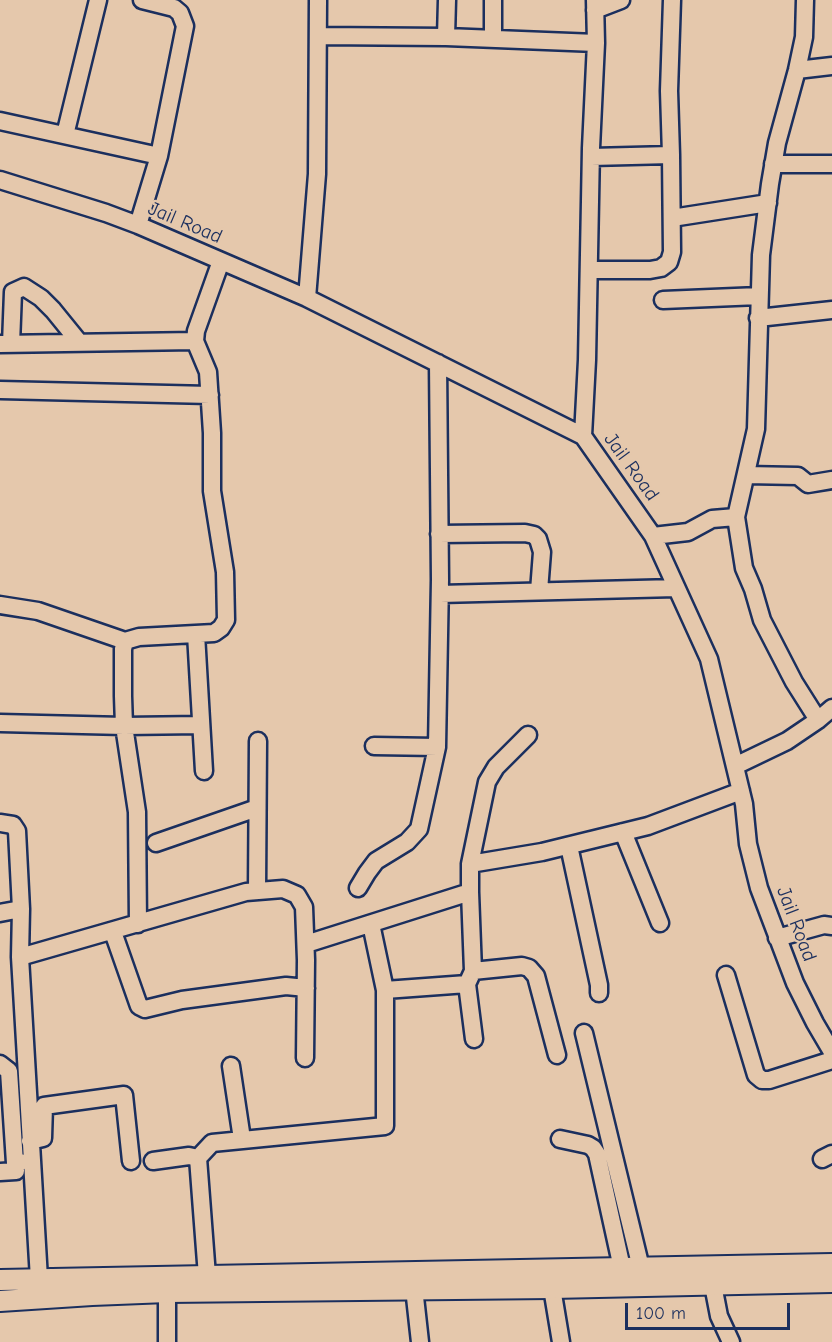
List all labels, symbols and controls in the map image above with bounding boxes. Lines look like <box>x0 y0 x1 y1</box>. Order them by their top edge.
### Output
street label: Jail Road <box>144 197 226 249</box>
street label: Jail Road <box>598 428 664 506</box>
street label: Jail Road <box>771 883 821 965</box>
scale bar <box>628 1291 793 1329</box>
text: 100 m <box>636 1303 686 1324</box>

